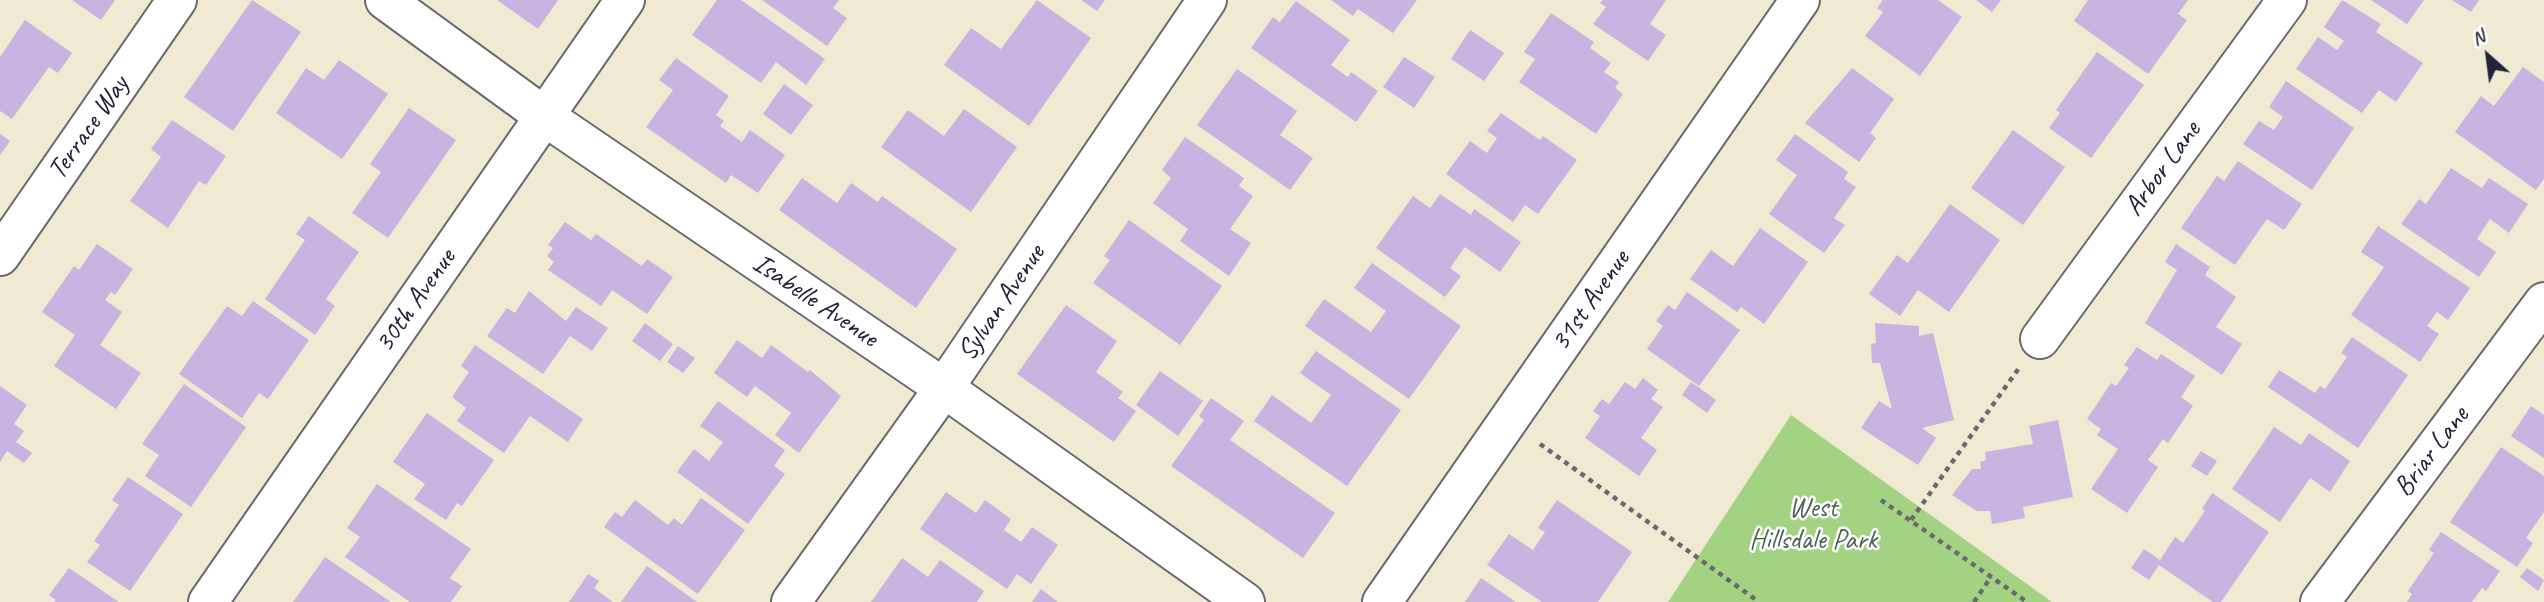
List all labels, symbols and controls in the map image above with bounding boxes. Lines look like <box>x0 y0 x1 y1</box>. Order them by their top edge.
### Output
north arrow <box>2453 21 2523 91</box>
text: N <box>2467 24 2489 51</box>
street label: Terrace Way <box>41 70 137 186</box>
street label: Arbor Lane <box>2117 115 2209 223</box>
street label: Sylvan Avenue <box>951 239 1053 367</box>
street label: 30th Avenue <box>368 243 464 359</box>
street label: 31st Avenue <box>1544 244 1638 358</box>
street label: Isabelle Avenue <box>746 247 884 355</box>
street label: Briar Lane <box>2387 400 2477 504</box>
park label: West Hillsdale Park <box>1749 492 1877 558</box>

